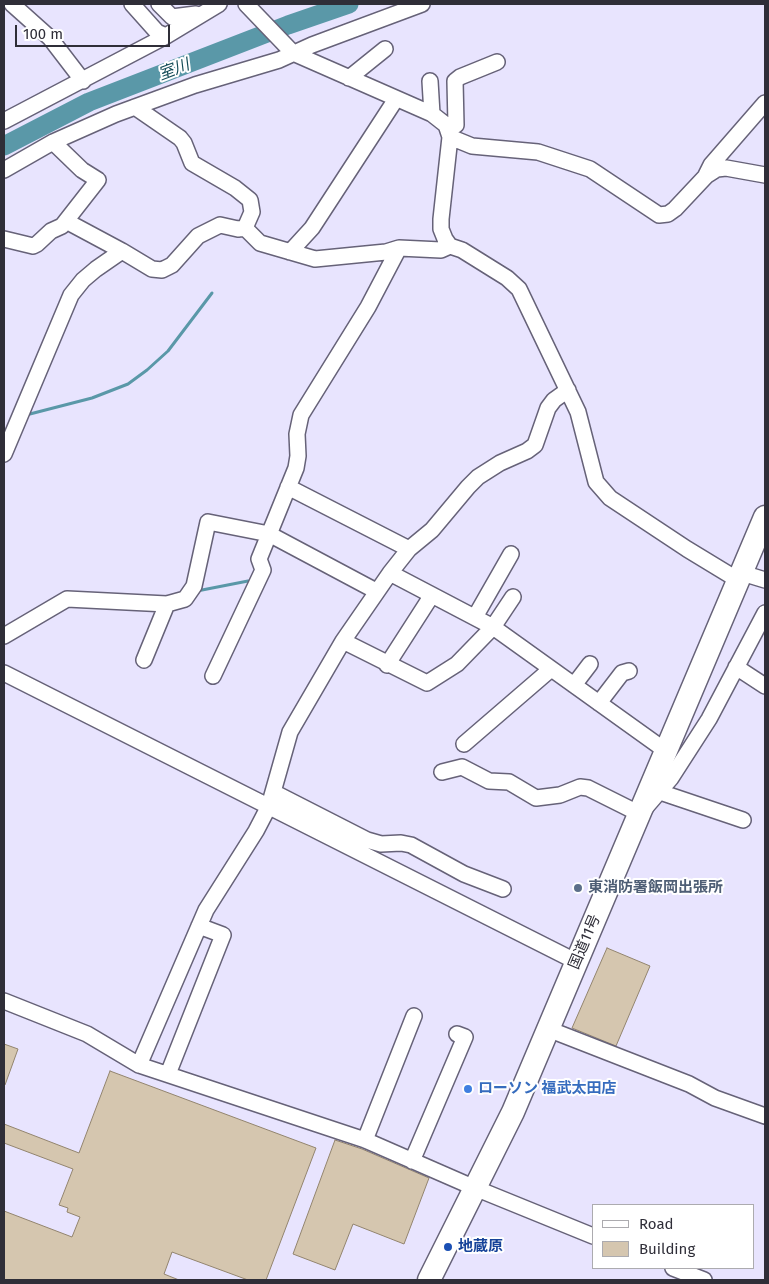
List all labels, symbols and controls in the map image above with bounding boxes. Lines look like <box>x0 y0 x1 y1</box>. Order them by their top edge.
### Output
scale bar <box>18 15 172 47</box>
text: 100 m <box>23 25 63 43</box>
water label: 室川 <box>156 55 192 85</box>
place label: 東消防署飯岡出張所 <box>588 879 723 897</box>
marker: 東消防署飯岡出張所 <box>572 882 584 894</box>
street label: 国道11号 <box>565 912 605 972</box>
place label: ローソン 福武太田店 <box>478 1080 617 1098</box>
marker: ローソン 福武太田店 <box>462 1083 474 1095</box>
legend <box>592 1204 754 1269</box>
text: Road <box>639 1215 674 1233</box>
place label: 地蔵原 <box>458 1238 503 1256</box>
text: Building <box>639 1240 695 1258</box>
marker: 地蔵原 <box>442 1241 454 1253</box>

